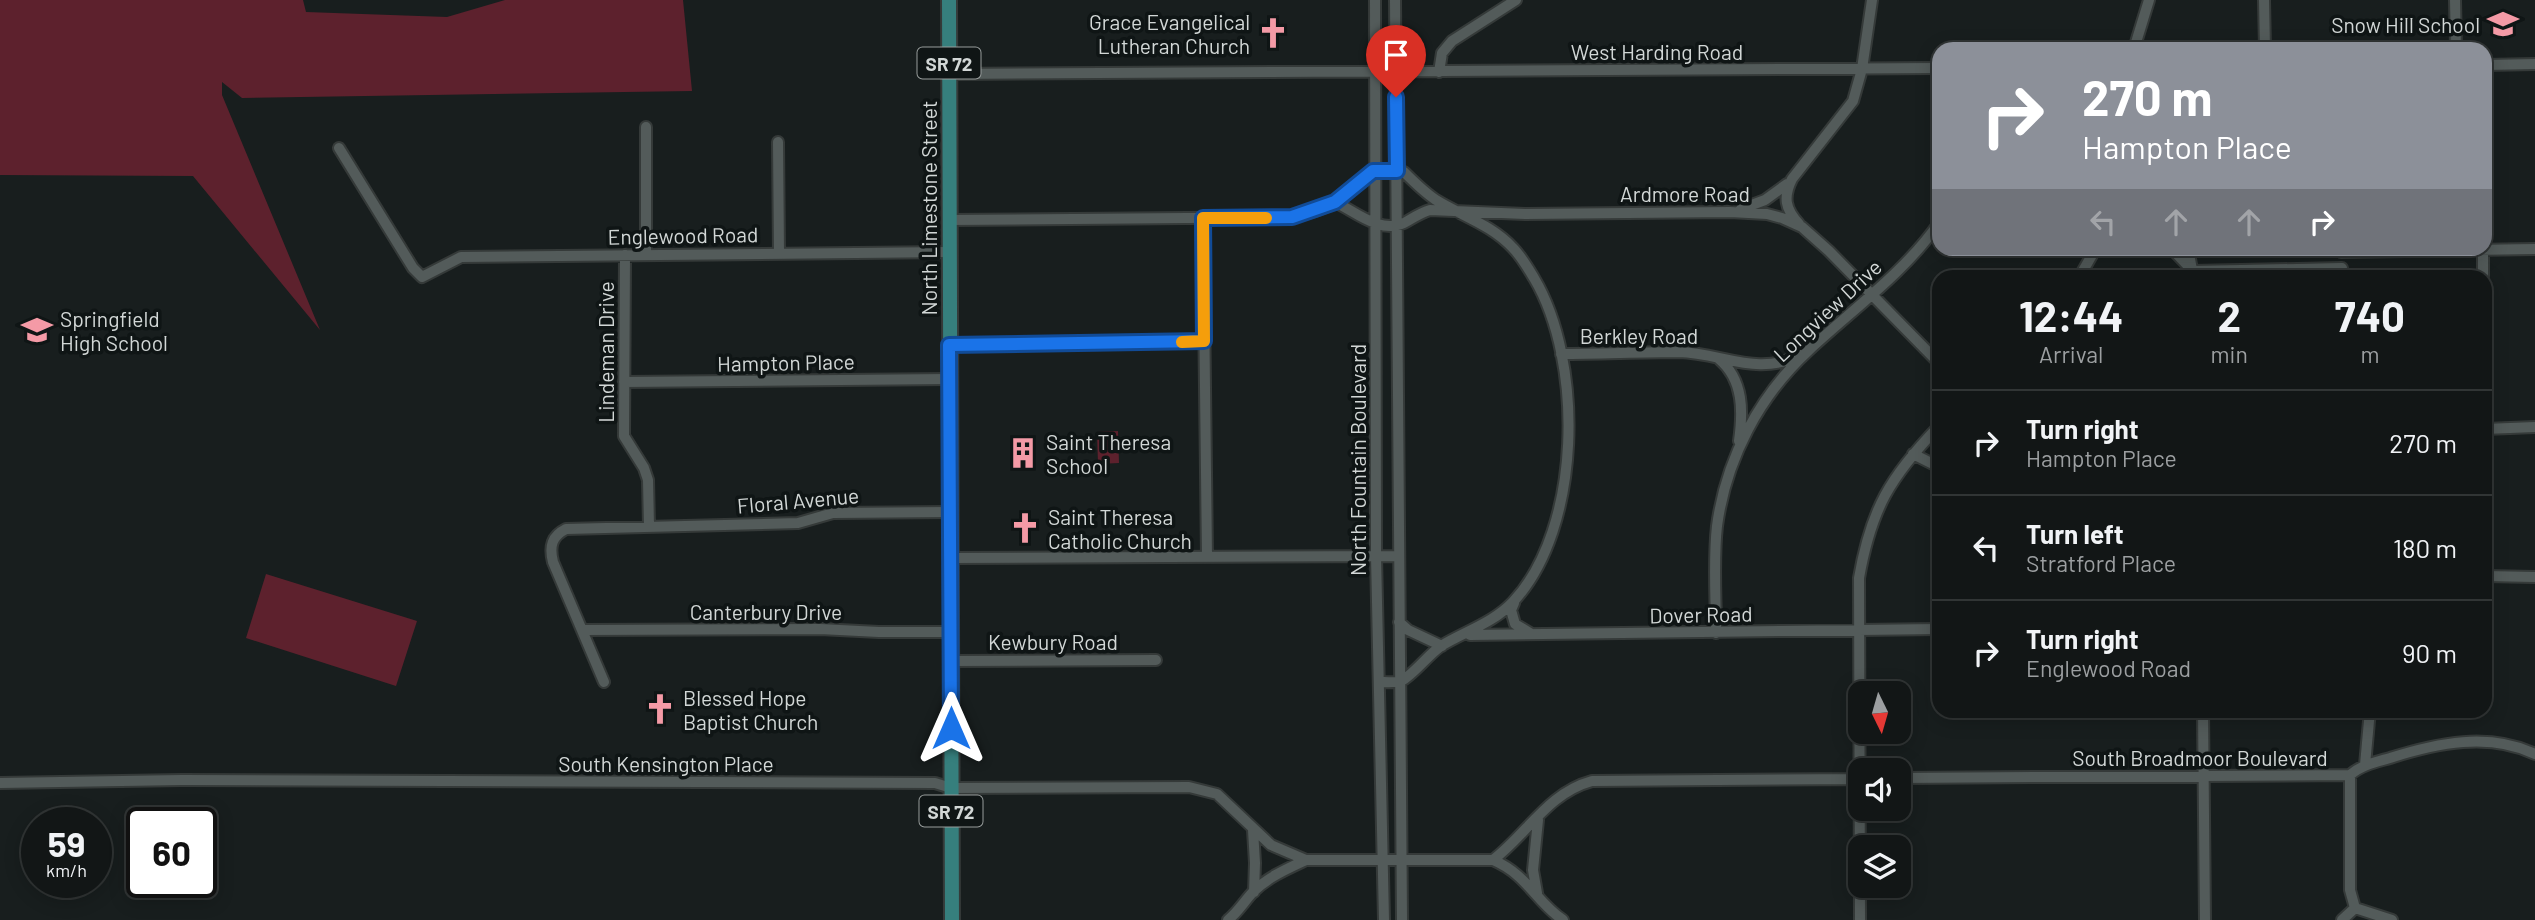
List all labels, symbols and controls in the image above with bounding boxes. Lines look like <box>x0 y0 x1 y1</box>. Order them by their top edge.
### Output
school or university icon: Snow Hill School <box>2486 7 2520 41</box>
place label: Grace Evangelical Lutheran Church <box>1089 9 1250 58</box>
place label: Snow Hill School <box>2331 12 2480 37</box>
church icon: Grace Evangelical Lutheran Church <box>1256 16 1290 50</box>
pin <box>1366 25 1426 97</box>
icon: arrive <box>1377 36 1415 74</box>
street label: West Harding Road <box>1571 39 1743 64</box>
road number: SR 72 <box>918 48 981 78</box>
text: 270 m <box>2082 67 2212 126</box>
icon: right <box>1967 70 2058 161</box>
street label: North Limestone Street <box>916 101 941 316</box>
text: Hampton Place <box>2082 127 2292 165</box>
street label: Ardmore Road <box>1620 181 1750 206</box>
icon: left <box>2084 203 2122 241</box>
icon: ahead <box>2157 203 2195 241</box>
icon: ahead <box>2230 203 2268 241</box>
icon: right <box>2303 203 2341 241</box>
street label: Englewood Road <box>607 221 759 249</box>
street label: Longview Drive <box>1768 254 1886 366</box>
street label: Lindeman Drive <box>593 281 618 423</box>
text: 12:44 <box>2019 290 2124 340</box>
text: 2 <box>2217 290 2241 340</box>
text: 740 <box>2335 290 2405 340</box>
place label: Springfield High School <box>60 306 168 355</box>
school or university icon: Springfield High School <box>20 313 54 347</box>
street label: Berkley Road <box>1580 323 1698 348</box>
text: Arrival <box>2039 340 2103 368</box>
text: min <box>2211 340 2248 368</box>
text: m <box>2360 340 2379 368</box>
street label: North Fountain Boulevard <box>1345 344 1370 576</box>
street label: Hampton Place <box>717 348 855 376</box>
text: Turn right <box>2026 413 2139 444</box>
icon: right <box>1967 424 2005 462</box>
text: 270 m <box>2389 427 2457 458</box>
place label: Saint Theresa School <box>1046 429 1171 478</box>
building icon: Saint Theresa School <box>1006 436 1040 470</box>
text: Hampton Place <box>2026 444 2177 472</box>
street label: Floral Avenue <box>736 482 860 518</box>
place label: Saint Theresa Catholic Church <box>1048 504 1192 553</box>
church icon: Saint Theresa Catholic Church <box>1008 511 1042 545</box>
text: Turn left <box>2026 518 2124 549</box>
icon: left <box>1967 529 2005 567</box>
text: 180 m <box>2393 532 2457 563</box>
text: Stratford Place <box>2026 549 2176 577</box>
street label: Canterbury Drive <box>690 599 842 624</box>
street label: Dover Road <box>1649 601 1753 627</box>
text: Turn right <box>2026 623 2139 654</box>
street label: Kewbury Road <box>988 629 1118 654</box>
icon: right <box>1967 634 2005 672</box>
text: 90 m <box>2402 637 2457 668</box>
text: Englewood Road <box>2026 654 2191 682</box>
north arrow <box>1848 681 1911 744</box>
map controls <box>1848 681 1911 898</box>
place label: Blessed Hope Baptist Church <box>683 685 818 734</box>
position arrow <box>914 691 988 765</box>
church icon: Blessed Hope Baptist Church <box>643 692 677 726</box>
street label: South Broadmoor Boulevard <box>2072 745 2328 770</box>
street label: South Kensington Place <box>558 751 774 776</box>
button: sound <box>1848 758 1911 821</box>
road number: SR 72 <box>920 796 982 826</box>
speed limit sign: 60 <box>126 807 217 898</box>
text: 59 <box>48 822 85 864</box>
button: layers <box>1848 835 1911 898</box>
text: km/h <box>46 859 87 881</box>

